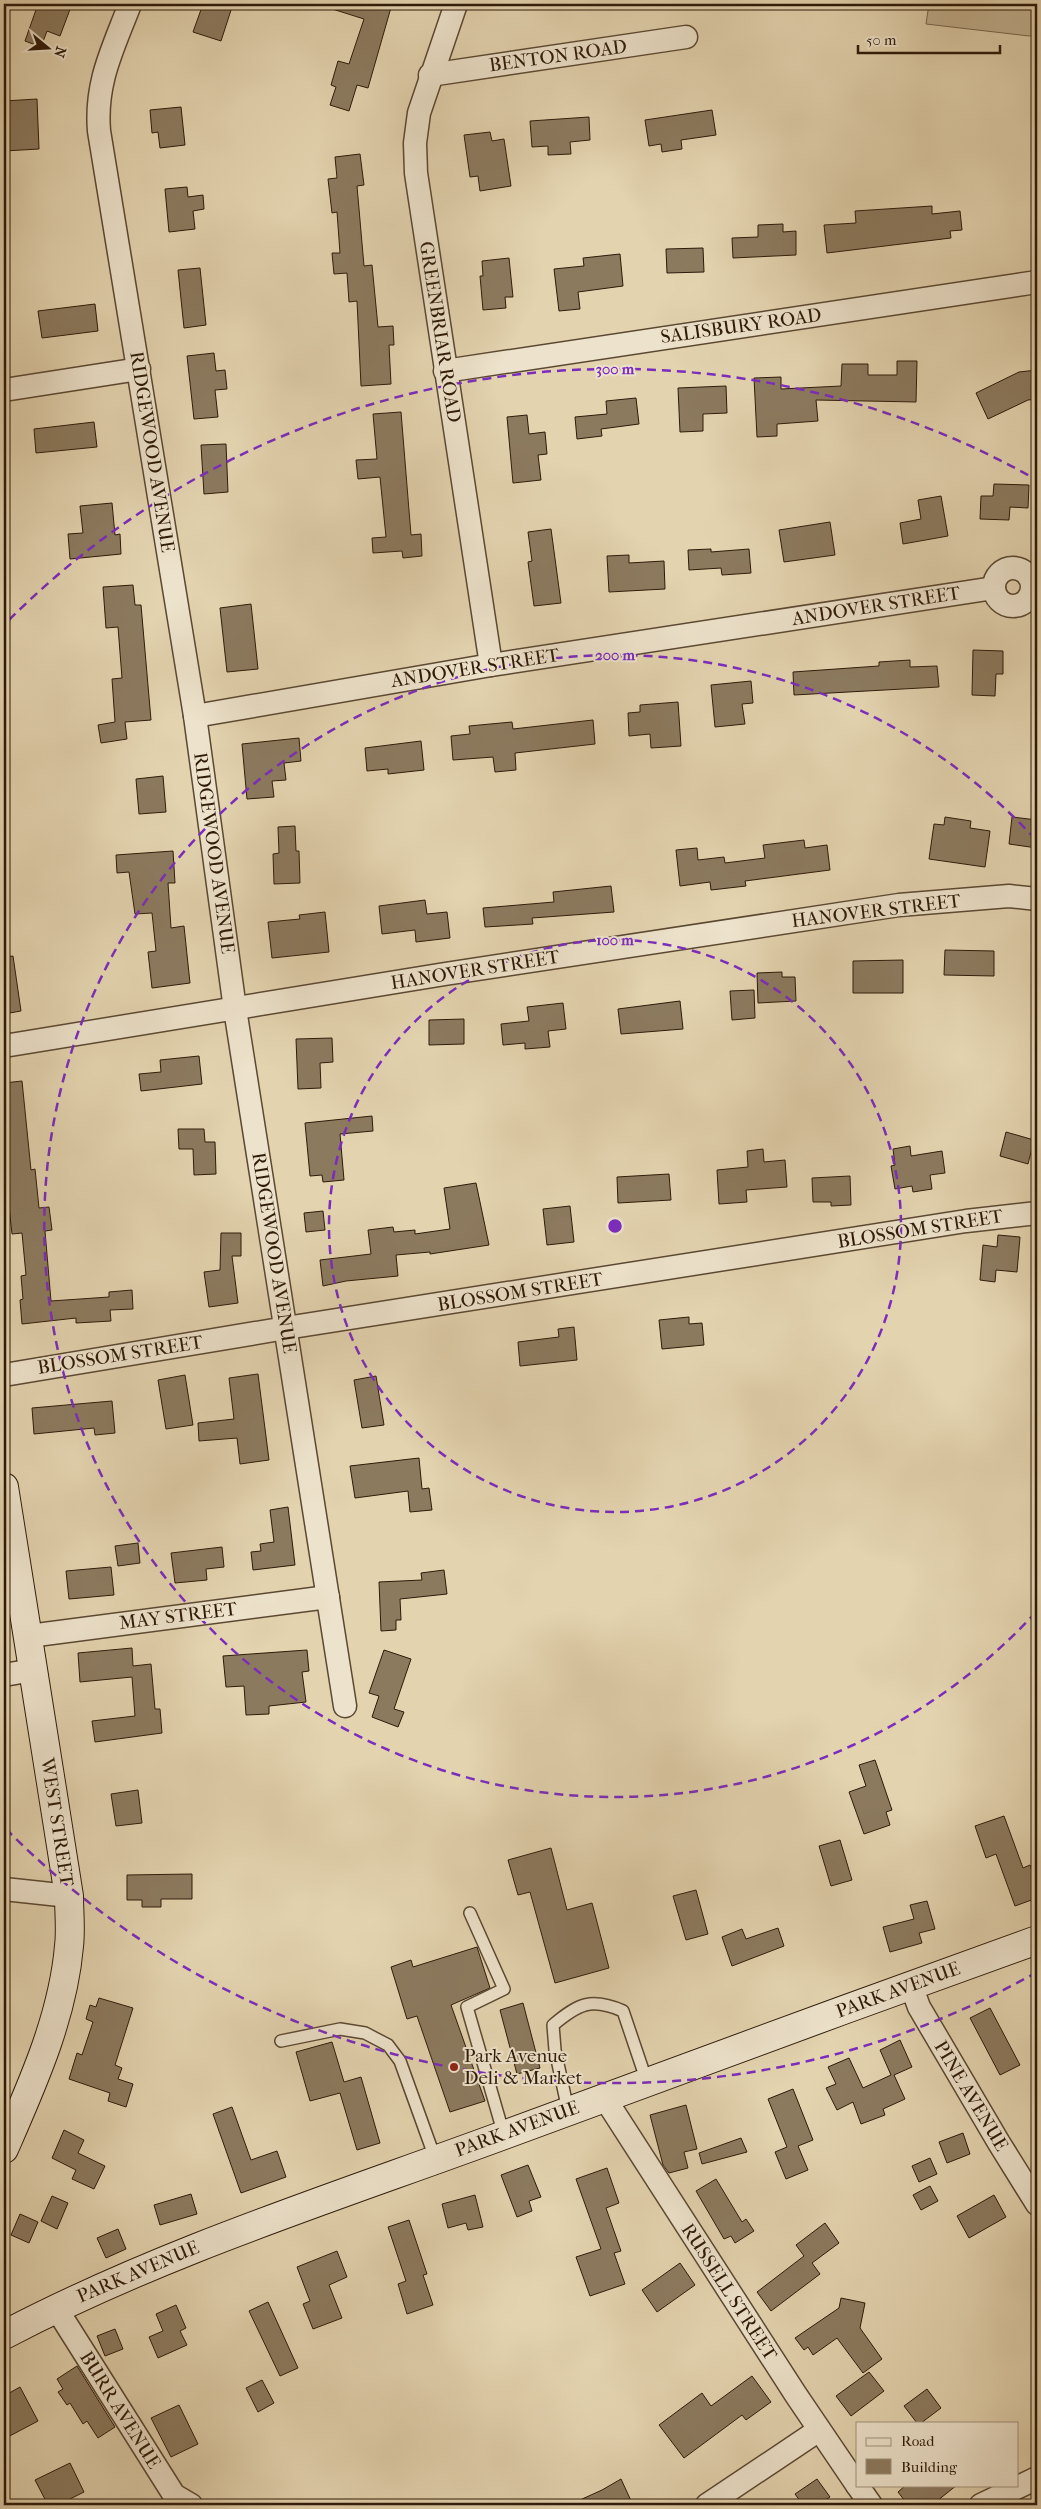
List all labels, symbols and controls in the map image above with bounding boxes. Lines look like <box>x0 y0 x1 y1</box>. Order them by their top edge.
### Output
north arrow <box>22 22 72 72</box>
scale bar <box>858 22 1001 54</box>
text: 50 m <box>866 31 897 49</box>
street label: BENTON ROAD <box>488 35 628 77</box>
text: N <box>50 44 70 60</box>
street label: GREENBRIAR ROAD <box>415 240 465 424</box>
street label: SALISBURY ROAD <box>659 304 823 348</box>
street label: RIDGEWOOD AVENUE <box>125 350 179 554</box>
text: 300 m <box>596 360 635 378</box>
street label: ANDOVER STREET <box>789 582 962 630</box>
street label: ANDOVER STREET <box>388 644 561 692</box>
text: 200 m <box>595 646 635 664</box>
street label: RIDGEWOOD AVENUE <box>189 751 239 956</box>
street label: HANOVER STREET <box>790 890 962 932</box>
text: 100 m <box>596 931 634 949</box>
street label: HANOVER STREET <box>389 946 561 994</box>
street label: RIDGEWOOD AVENUE <box>247 1151 301 1355</box>
street label: BLOSSOM STREET <box>836 1205 1004 1253</box>
centre of rings <box>606 1217 624 1235</box>
street label: BLOSSOM STREET <box>436 1268 604 1316</box>
street label: BLOSSOM STREET <box>36 1331 204 1379</box>
street label: MAY STREET <box>118 1598 238 1634</box>
street label: WEST STREET <box>36 1755 78 1888</box>
street label: PARK AVENUE <box>833 1957 964 2023</box>
street label: PINE AVENUE <box>929 2037 1013 2155</box>
place label: Park Avenue Deli & Market <box>464 2045 582 2089</box>
marker: Park Avenue Deli & Market <box>448 2061 460 2073</box>
street label: PARK AVENUE <box>452 2096 583 2162</box>
street label: RUSSELL STREET <box>677 2220 781 2365</box>
street label: PARK AVENUE <box>74 2236 203 2308</box>
street label: BURR AVENUE <box>75 2347 165 2473</box>
legend <box>856 2422 1018 2486</box>
text: Road <box>901 2432 935 2450</box>
text: Building <box>901 2458 958 2476</box>

